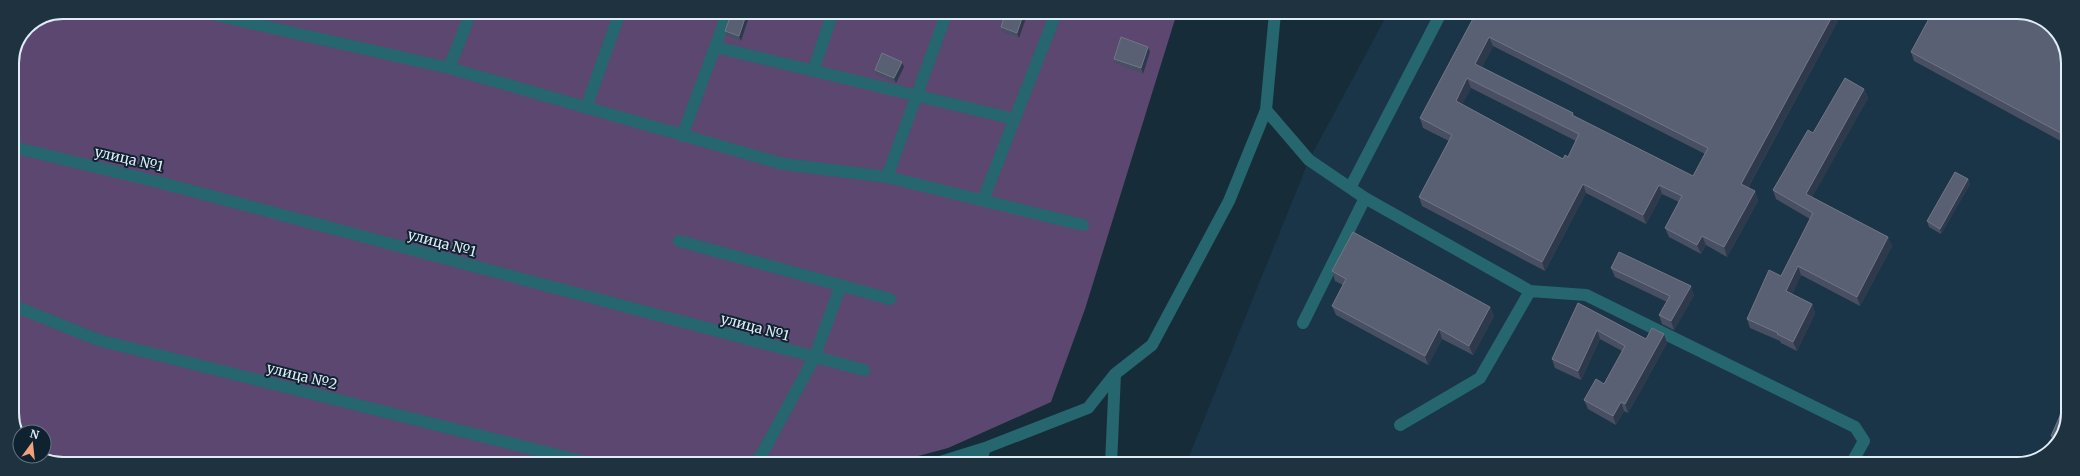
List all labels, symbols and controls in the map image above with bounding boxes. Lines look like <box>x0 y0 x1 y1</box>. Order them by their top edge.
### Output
street label: улица №1 <box>93 142 165 176</box>
street label: улица №1 <box>406 225 478 261</box>
street label: улица №1 <box>719 309 791 345</box>
street label: улица №2 <box>265 359 339 393</box>
north arrow <box>12 424 52 464</box>
text: N <box>29 426 41 442</box>

